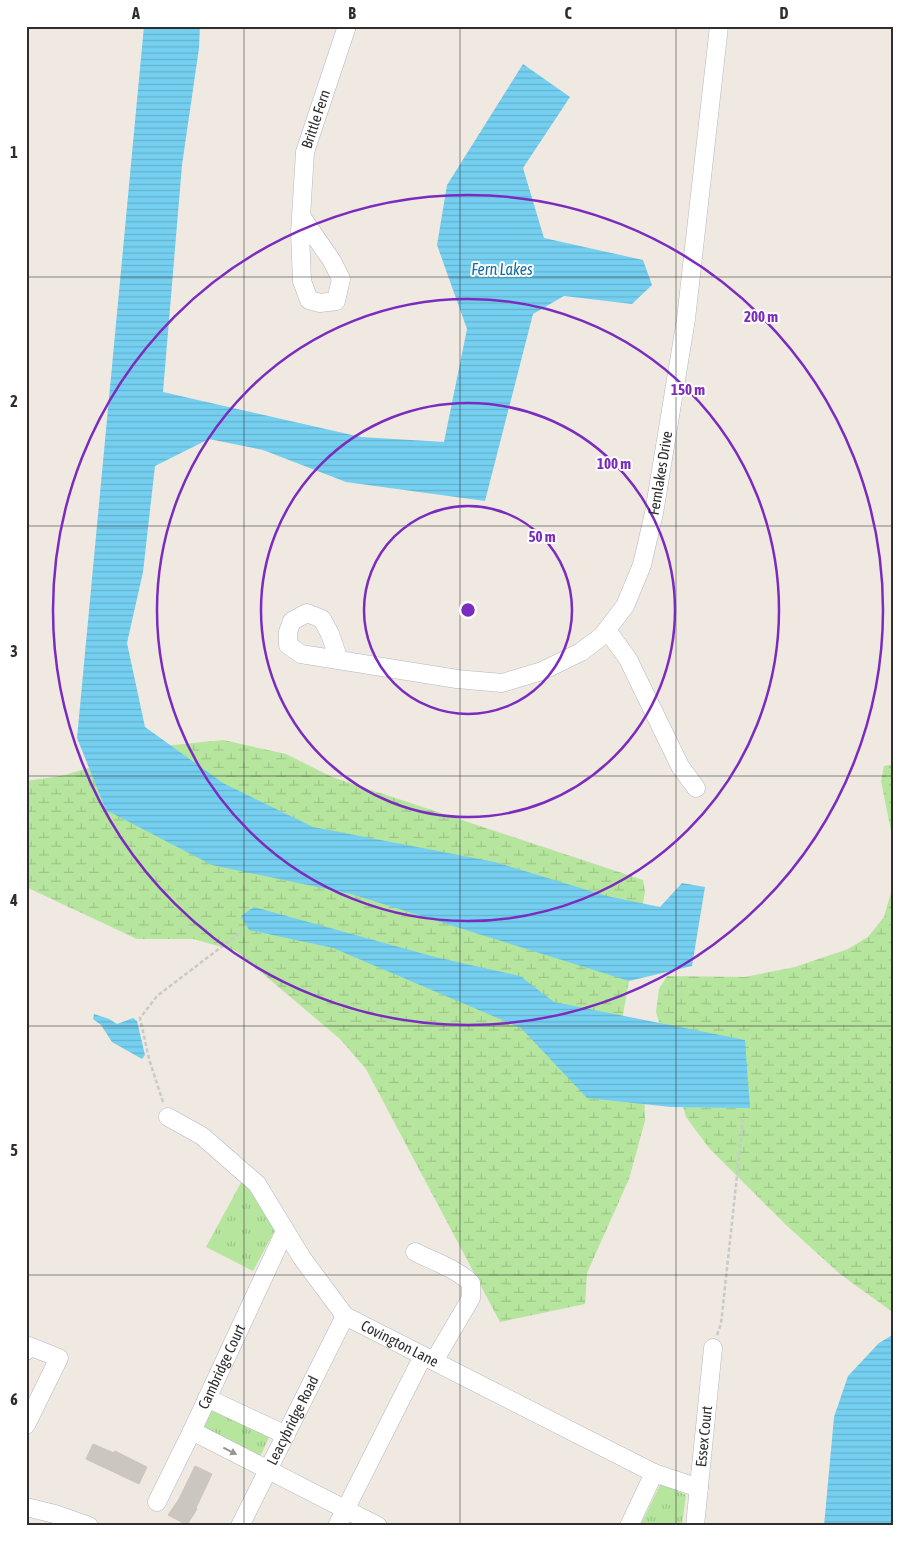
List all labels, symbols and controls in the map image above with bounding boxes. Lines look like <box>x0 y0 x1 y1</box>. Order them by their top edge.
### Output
text: A <box>131 4 140 22</box>
text: B <box>348 4 356 22</box>
text: C <box>564 4 572 22</box>
text: D <box>780 4 789 22</box>
street label: Brittle Fern <box>298 87 333 150</box>
text: 1 <box>10 143 18 161</box>
water label: Fern Lakes <box>471 260 533 278</box>
text: 200 m <box>744 308 778 325</box>
text: 150 m <box>671 381 705 398</box>
text: 2 <box>10 392 18 410</box>
street label: Fernlakes Drive <box>645 429 675 516</box>
text: 100 m <box>597 455 631 472</box>
text: 50 m <box>529 528 556 545</box>
centre of rings <box>459 601 477 619</box>
text: 3 <box>10 642 18 660</box>
text: 4 <box>9 891 18 909</box>
text: 5 <box>10 1141 18 1159</box>
street label: Covington Lane <box>358 1317 442 1370</box>
street label: Cambridge Court <box>194 1322 248 1412</box>
street label: Leacybridge Road <box>263 1373 322 1468</box>
text: 6 <box>10 1390 18 1408</box>
street label: Essex Court <box>692 1405 715 1468</box>
one-way arrow <box>223 1447 237 1455</box>

